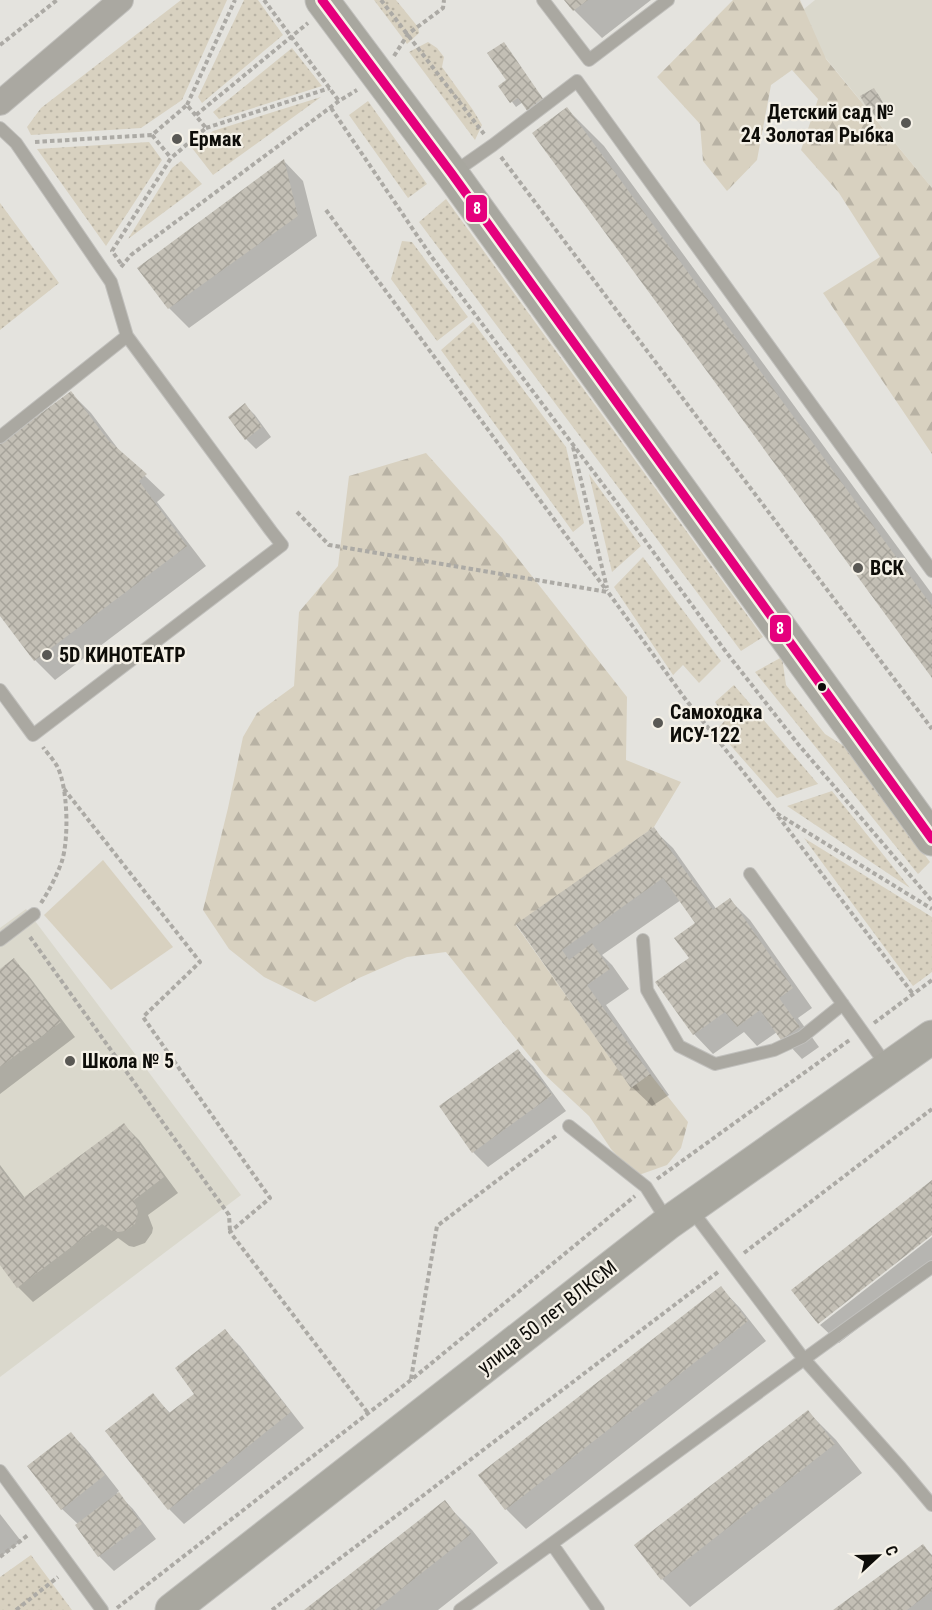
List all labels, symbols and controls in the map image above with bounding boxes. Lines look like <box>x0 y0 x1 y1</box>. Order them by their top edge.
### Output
place label: Детский сад № 24 Золотая Рыбка <box>741 100 894 147</box>
marker: Детский сад № 24 Золотая Рыбка <box>899 116 913 130</box>
place label: Ермак <box>189 127 242 151</box>
marker: Ермак <box>170 132 184 146</box>
line badge: 8 <box>465 194 488 223</box>
text: 8 <box>473 199 481 218</box>
place label: ВСК <box>870 556 905 580</box>
marker: ВСК <box>851 561 865 575</box>
line badge: 8 <box>769 614 792 643</box>
text: 8 <box>776 619 784 638</box>
place label: 5D КИНОТЕАТР <box>59 643 186 667</box>
marker: 5D КИНОТЕАТР <box>40 648 54 662</box>
unlabelled marker <box>816 681 828 693</box>
place label: Самоходка ИСУ-122 <box>670 700 762 747</box>
marker: Самоходка ИСУ-122 <box>651 716 665 730</box>
place label: Школа № 5 <box>82 1049 174 1073</box>
marker: Школа № 5 <box>63 1054 77 1068</box>
street label: улица 50 лет ВЛКСМ <box>472 1255 622 1379</box>
north arrow <box>848 1526 908 1586</box>
text: С <box>881 1543 902 1558</box>

